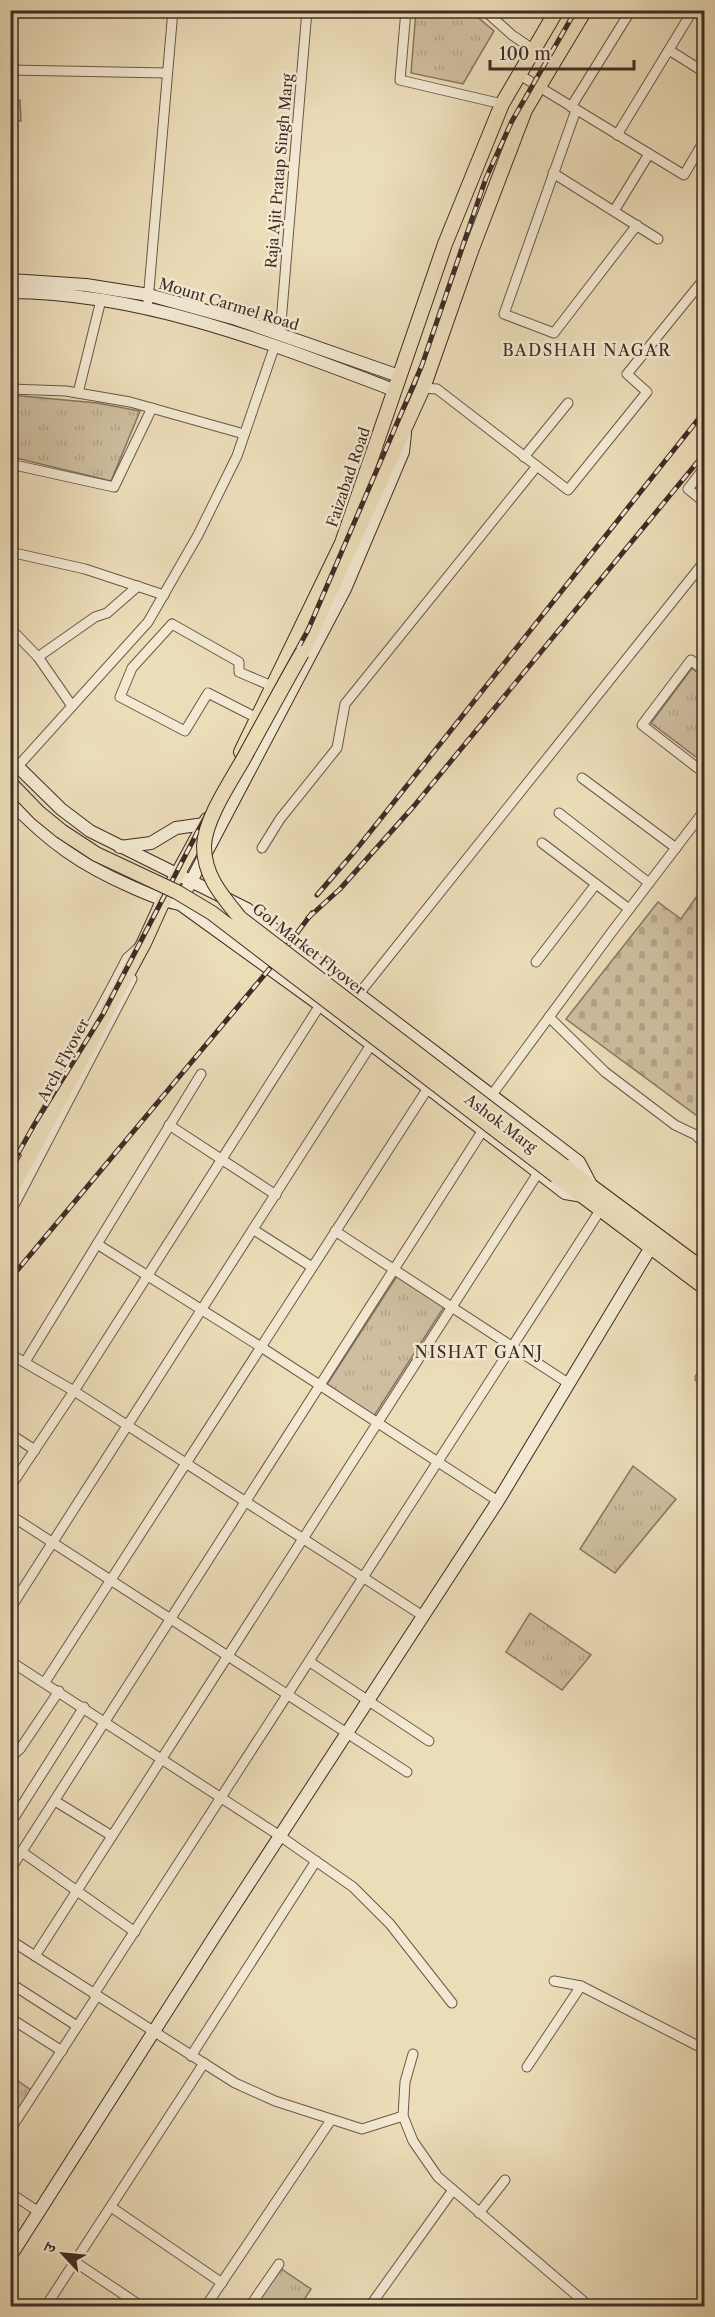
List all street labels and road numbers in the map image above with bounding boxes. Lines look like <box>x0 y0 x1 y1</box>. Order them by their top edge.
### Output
street label: Raja Ajit Pratap Singh Marg <box>261 73 297 269</box>
street label: Mount Carmel Road <box>157 274 301 334</box>
street label: Faizabad Road <box>322 424 374 530</box>
street label: Gol Market Flyover <box>249 899 370 999</box>
street label: Arch Flyover <box>33 1014 93 1106</box>
street label: Ashok Marg <box>460 1089 541 1156</box>

